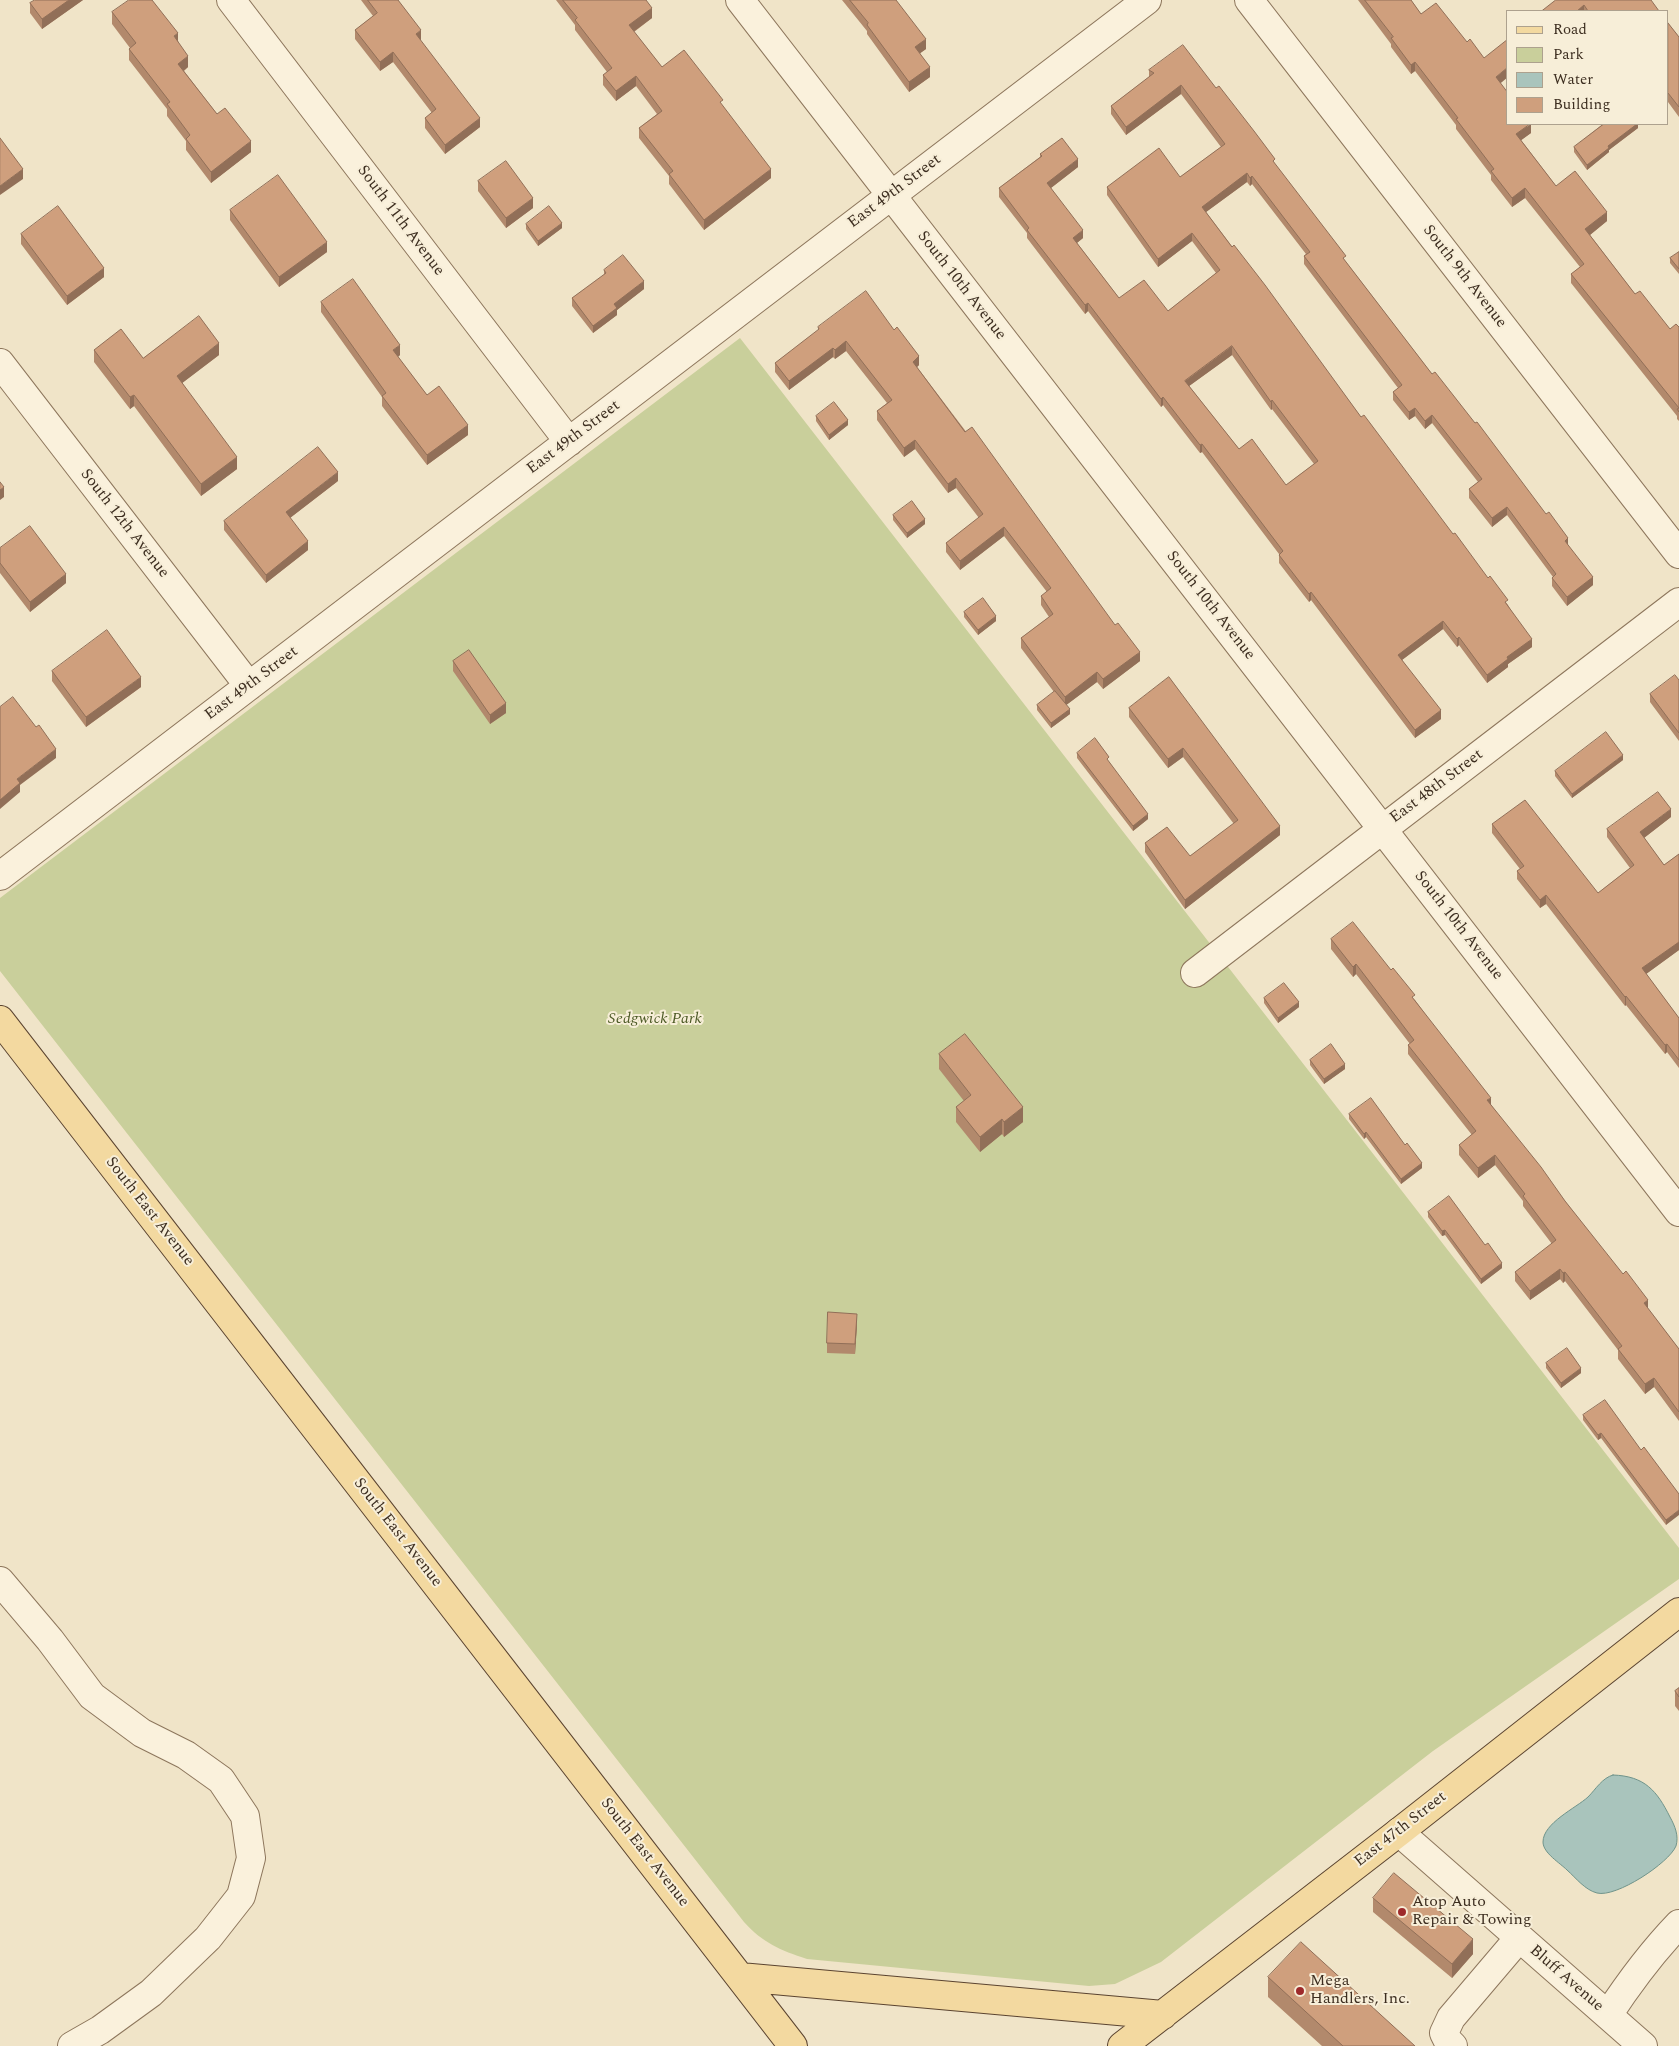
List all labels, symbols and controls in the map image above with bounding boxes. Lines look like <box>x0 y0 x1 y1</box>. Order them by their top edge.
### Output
legend <box>1506 10 1669 125</box>
text: Road <box>1553 18 1587 41</box>
text: Park <box>1553 43 1584 66</box>
text: Water <box>1553 68 1593 91</box>
text: Building <box>1553 93 1610 116</box>
street label: East 49th Street <box>845 151 945 233</box>
street label: South 11th Avenue <box>352 162 448 280</box>
street label: South 9th Avenue <box>1418 222 1510 332</box>
street label: South 10th Avenue <box>912 228 1010 344</box>
street label: East 49th Street <box>524 397 624 479</box>
street label: South 12th Avenue <box>75 466 173 582</box>
street label: South 10th Avenue <box>1161 548 1259 664</box>
street label: East 49th Street <box>202 643 302 725</box>
street label: East 48th Street <box>1387 746 1487 828</box>
street label: South 10th Avenue <box>1409 868 1507 984</box>
park label: Sedgwick Park <box>608 1010 702 1030</box>
street label: South East Avenue <box>101 1154 197 1270</box>
street label: South East Avenue <box>349 1475 445 1591</box>
street label: East 47th Street <box>1351 1788 1451 1872</box>
street label: South East Avenue <box>596 1795 692 1911</box>
place label: Atop Auto Repair & Towing <box>1412 1893 1531 1931</box>
marker: Atop Auto Repair & Towing <box>1396 1906 1408 1918</box>
street label: Bluff Avenue <box>1525 1942 1607 2016</box>
place label: Mega Handlers, Inc. <box>1310 1972 1410 2010</box>
marker: Mega Handlers, Inc. <box>1294 1985 1306 1997</box>

